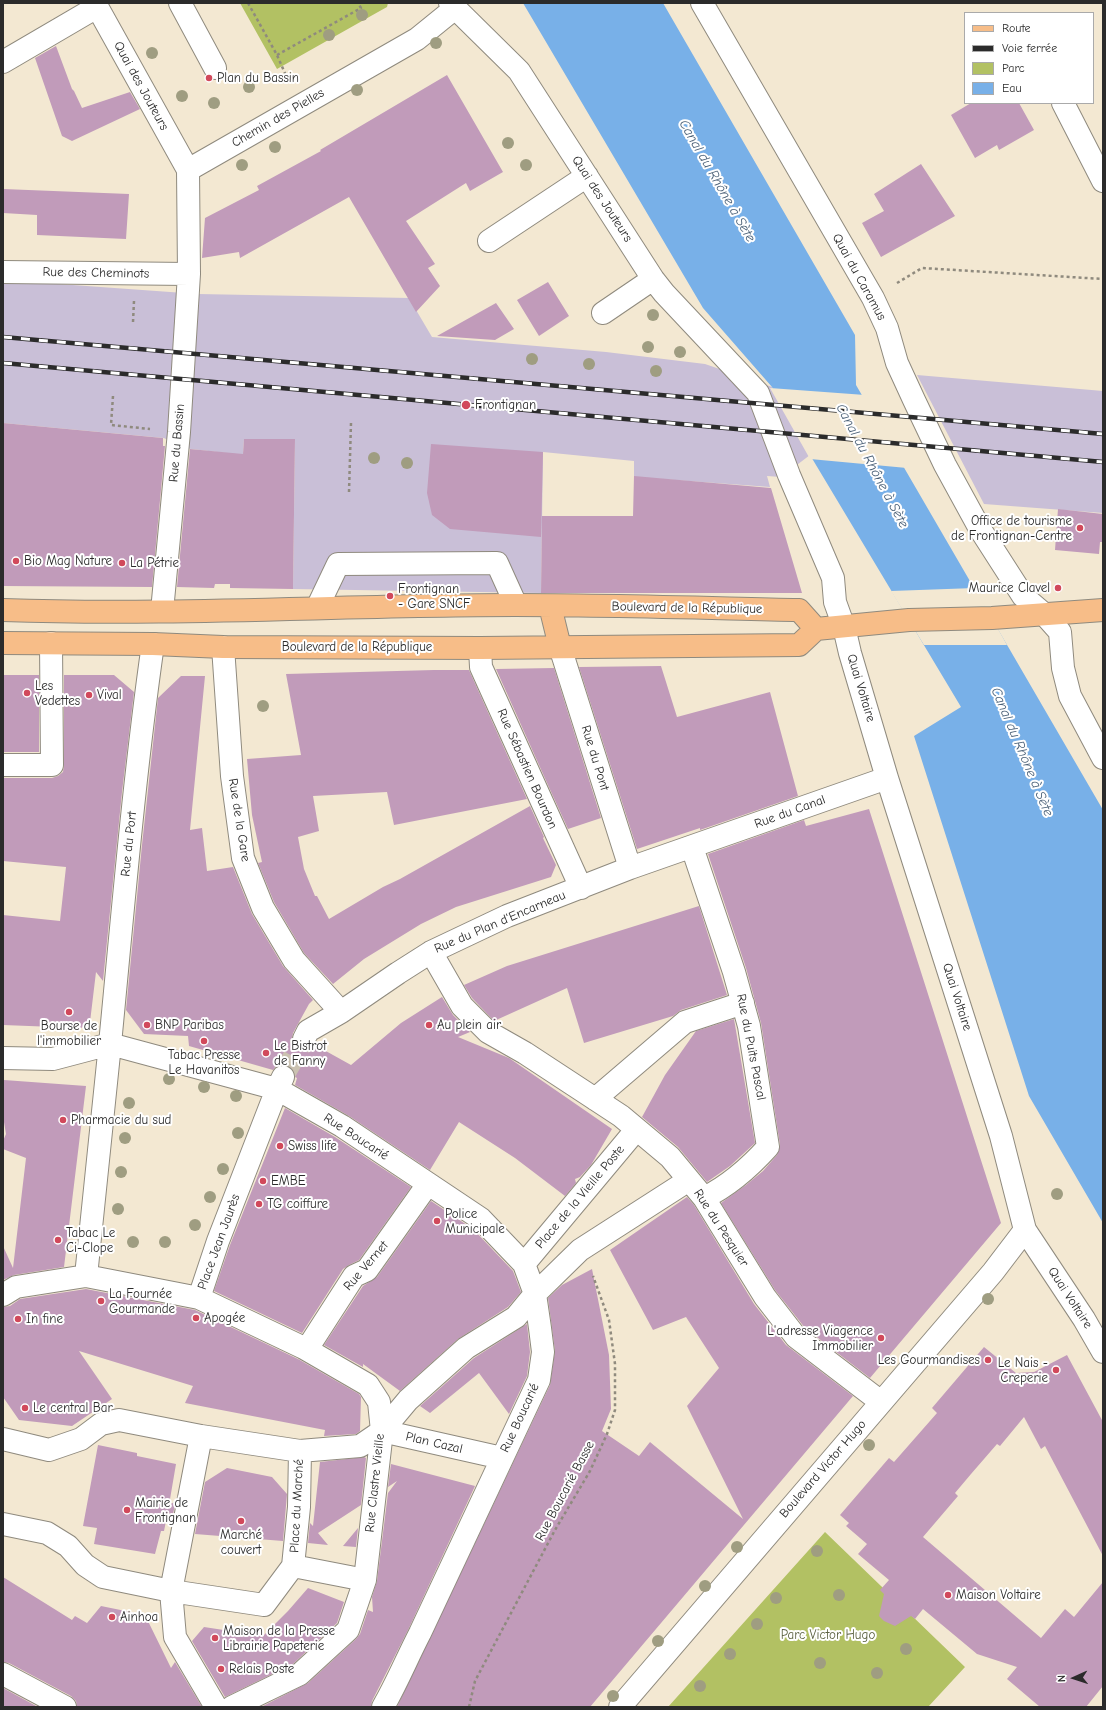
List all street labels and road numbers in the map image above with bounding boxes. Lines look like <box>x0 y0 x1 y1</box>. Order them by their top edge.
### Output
street label: Quai des Jouteurs <box>110 39 172 133</box>
street label: Chemin des Pielles <box>229 85 327 151</box>
street label: Quai des Jouteurs <box>568 153 636 245</box>
street label: Quai du Caramus <box>829 231 889 323</box>
street label: Rue des Cheminots <box>43 264 149 282</box>
street label: Rue du Bassin <box>166 403 188 483</box>
street label: Boulevard de la République <box>612 599 762 617</box>
street label: Boulevard de la République <box>282 639 432 655</box>
street label: Quai Voltaire <box>843 652 879 724</box>
street label: Rue Sébastien Bourdon <box>493 706 561 832</box>
street label: Rue du Pont <box>578 723 612 793</box>
street label: Rue de la Gare <box>225 777 253 863</box>
street label: Rue du Canal <box>752 792 828 832</box>
street label: Rue du Port <box>118 811 140 877</box>
street label: Rue du Plan d'Encarneau <box>432 887 568 957</box>
street label: Quai Voltaire <box>939 961 975 1033</box>
street label: Rue du Puits Pascal <box>733 992 769 1102</box>
street label: Rue Boucarié <box>321 1110 391 1164</box>
street label: Place de la Vieille Poste <box>532 1142 628 1252</box>
street label: Rue du Pesquier <box>690 1186 752 1270</box>
street label: Place Jean Jaurès <box>194 1192 244 1292</box>
street label: Rue Vernet <box>340 1238 392 1294</box>
street label: Quai Voltaire <box>1044 1264 1096 1332</box>
street label: Rue Boucarié <box>497 1381 543 1455</box>
street label: Boulevard Victor Hugo <box>776 1417 870 1521</box>
street label: Plan Cazal <box>404 1429 464 1457</box>
street label: Rue Clastre Vieille <box>362 1433 388 1533</box>
street label: Rue Boucarié Basse <box>532 1438 598 1544</box>
street label: Place du Marché <box>287 1459 307 1553</box>

